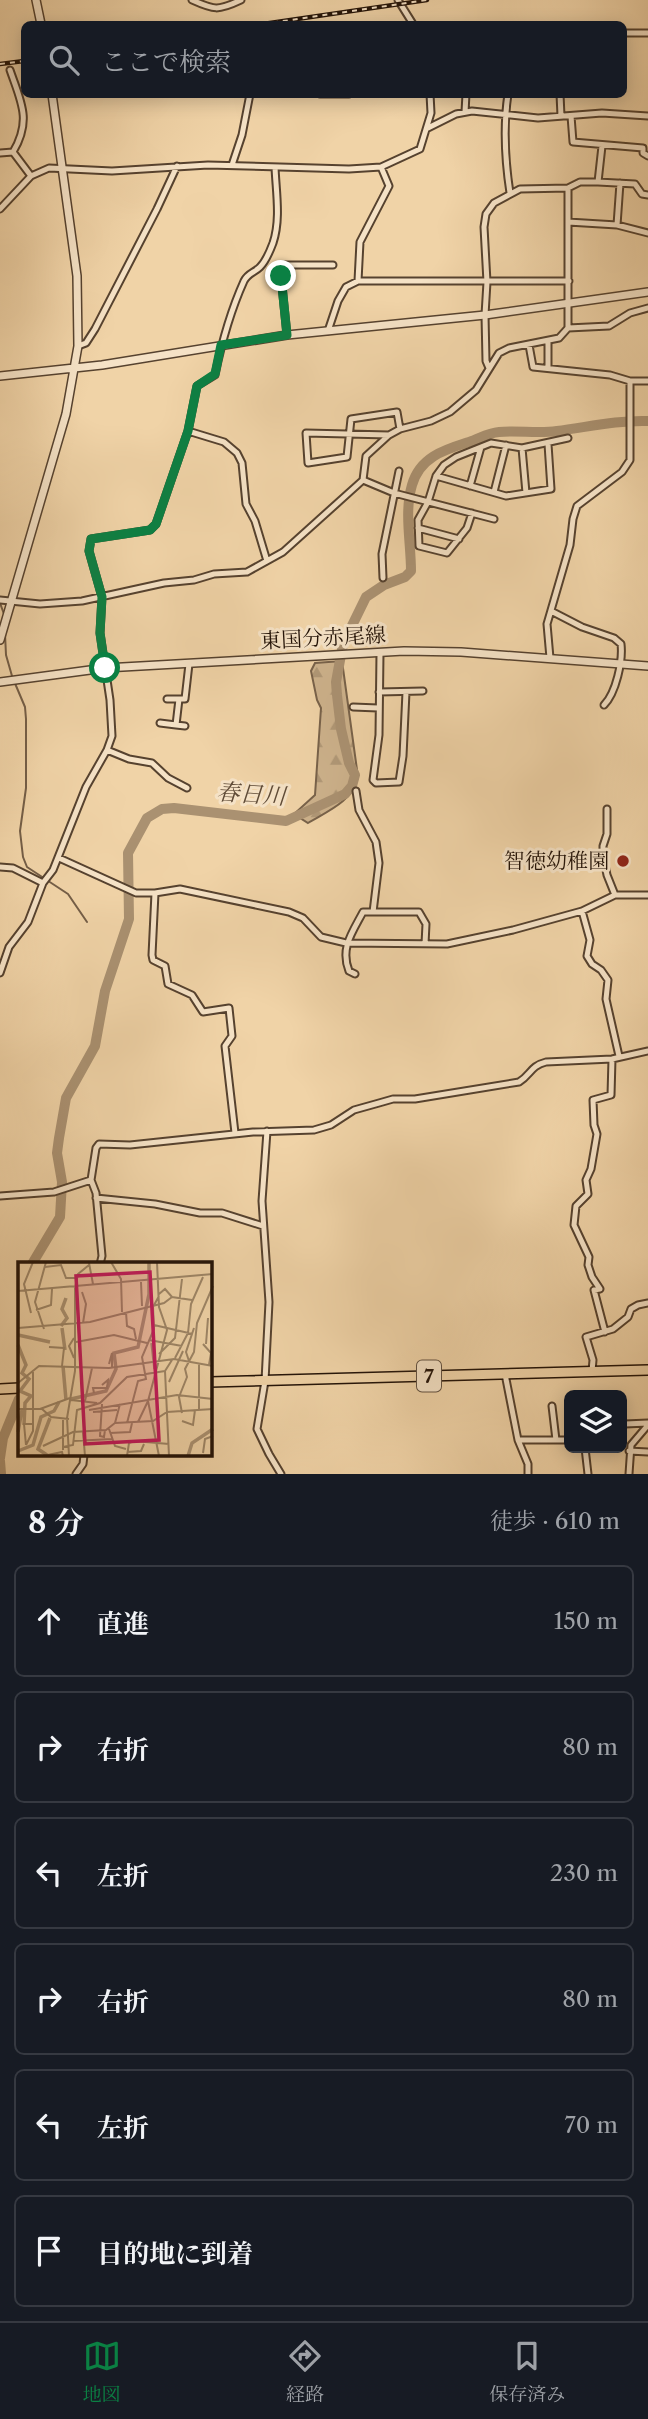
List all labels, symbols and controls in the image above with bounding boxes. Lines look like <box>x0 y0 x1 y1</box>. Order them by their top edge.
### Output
search box <box>21 21 627 98</box>
icon: search <box>45 41 83 79</box>
text: ここで検索 <box>101 46 231 78</box>
route end <box>265 260 296 291</box>
street label: 東国分赤尾線 <box>259 622 387 653</box>
route start <box>89 652 120 683</box>
water label: 春日川 <box>216 778 289 811</box>
place label: 智徳幼稚園 <box>504 848 609 873</box>
marker: 智徳幼稚園 <box>615 853 631 869</box>
inset map <box>18 1262 212 1456</box>
road number: 7 <box>417 1360 441 1392</box>
map controls <box>564 1390 627 1453</box>
button: layers <box>564 1390 627 1453</box>
text: 8 分 <box>28 1504 84 1541</box>
text: 徒歩 · 610 m <box>490 1507 620 1535</box>
icon: ahead <box>30 1602 68 1640</box>
text: 150 m <box>554 1607 618 1635</box>
text: 直進 <box>97 1608 149 1640</box>
icon: right <box>30 1728 68 1766</box>
text: 80 m <box>562 1733 618 1761</box>
text: 右折 <box>97 1734 149 1766</box>
icon: left <box>30 1854 68 1892</box>
text: 230 m <box>550 1859 618 1887</box>
text: 左折 <box>97 1860 149 1892</box>
icon: right <box>30 1980 68 2018</box>
text: 80 m <box>562 1985 618 2013</box>
text: 右折 <box>97 1986 149 2018</box>
icon: left <box>30 2106 68 2144</box>
text: 70 m <box>565 2111 618 2139</box>
text: 左折 <box>97 2112 149 2144</box>
icon: arrive <box>30 2232 68 2270</box>
text: 目的地に到着 <box>97 2238 253 2270</box>
tab: 地図 <box>83 2337 121 2406</box>
tab: 経路 <box>286 2337 324 2406</box>
tab: 保存済み <box>489 2337 565 2406</box>

